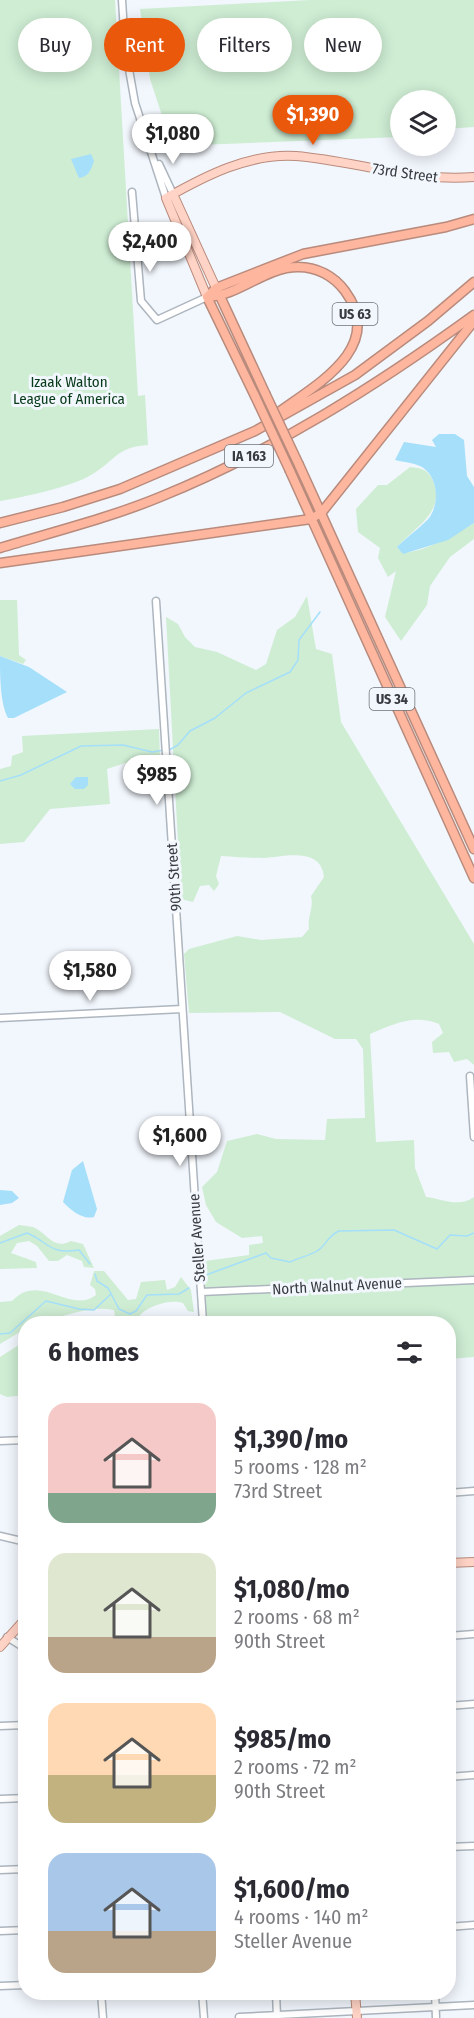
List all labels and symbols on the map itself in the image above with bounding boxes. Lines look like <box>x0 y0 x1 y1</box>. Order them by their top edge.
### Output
pin: $1,390 <box>264 95 362 146</box>
pin: $1,080 <box>124 114 222 165</box>
street label: 73rd Street <box>371 159 439 187</box>
pin: $2,400 <box>101 222 199 273</box>
road number: US 63 <box>332 303 378 325</box>
park label: Izaak Walton League of America <box>13 373 125 408</box>
road number: IA 163 <box>225 445 273 467</box>
road number: US 34 <box>370 688 414 710</box>
pin: $985 <box>121 755 193 806</box>
street label: 90th Street <box>163 842 185 912</box>
pin: $1,580 <box>41 951 139 1002</box>
pin: $1,600 <box>131 1116 229 1167</box>
street label: Steller Avenue <box>185 1193 209 1283</box>
street label: North Walnut Avenue <box>272 1274 402 1298</box>

